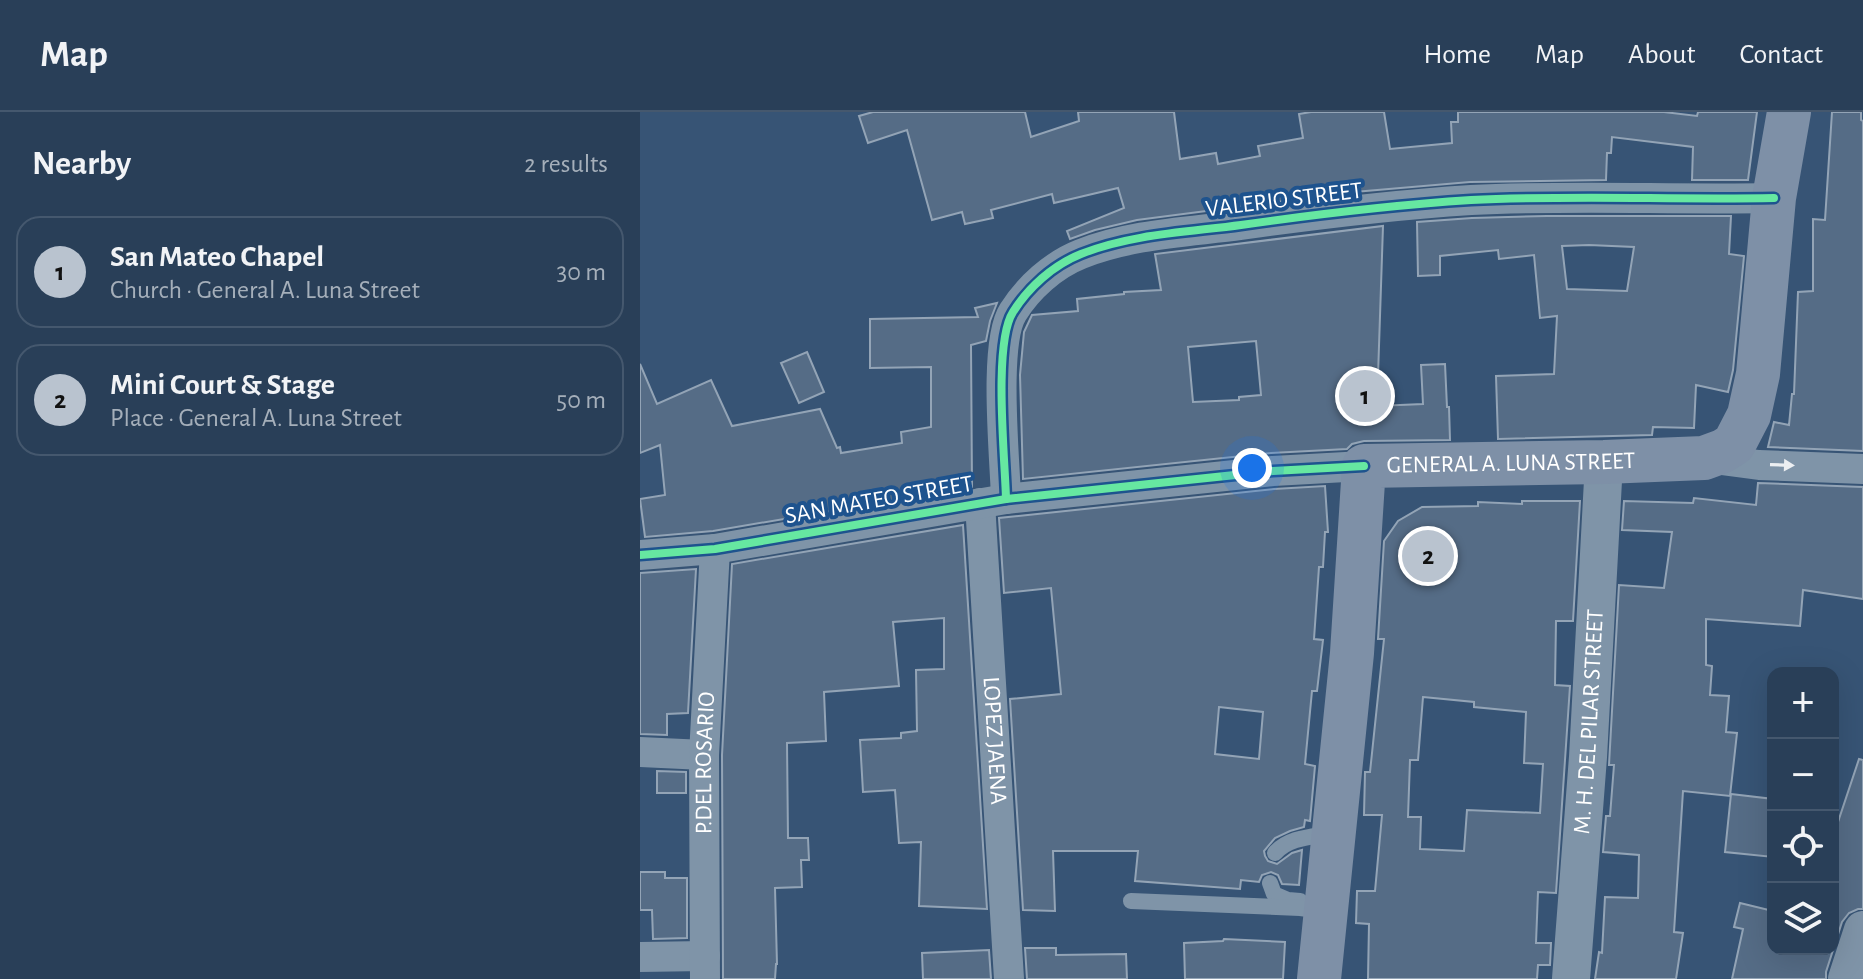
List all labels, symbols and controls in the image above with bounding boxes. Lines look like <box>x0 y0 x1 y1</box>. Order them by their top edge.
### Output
text: Map <box>40 36 108 74</box>
text: Home <box>1424 41 1491 69</box>
text: Map <box>1535 41 1584 69</box>
text: About <box>1628 41 1696 69</box>
text: Contact <box>1740 41 1823 69</box>
text: Nearby <box>32 147 131 181</box>
text: 2 results <box>524 151 608 177</box>
street label: VALERIO STREET <box>1204 178 1364 222</box>
text: San Mateo Chapel <box>110 242 324 272</box>
text: 1 <box>55 259 65 285</box>
text: 30 m <box>556 259 606 285</box>
text: Church · General A. Luna Street <box>110 277 420 303</box>
pin: 1 <box>1339 366 1391 426</box>
text: Mini Court & Stage <box>110 370 335 400</box>
text: 2 <box>54 387 66 413</box>
text: 50 m <box>556 387 606 413</box>
text: Place · General A. Luna Street <box>110 405 402 431</box>
your location <box>1232 448 1272 488</box>
street label: GENERAL A. LUNA STREET <box>1386 449 1636 478</box>
one-way arrow <box>1770 459 1795 472</box>
street label: SAN MATEO STREET <box>783 472 975 528</box>
pin: 2 <box>1402 526 1454 586</box>
street label: M. H. DEL PILAR STREET <box>1570 608 1608 835</box>
map controls <box>1767 667 1839 955</box>
button: + <box>1767 667 1839 739</box>
street label: LOPEZ JAENA <box>979 676 1010 805</box>
street label: P.DEL ROSARIO <box>692 691 719 834</box>
button: − <box>1767 739 1839 811</box>
button: locate <box>1767 811 1839 883</box>
button: layers <box>1767 883 1839 955</box>

